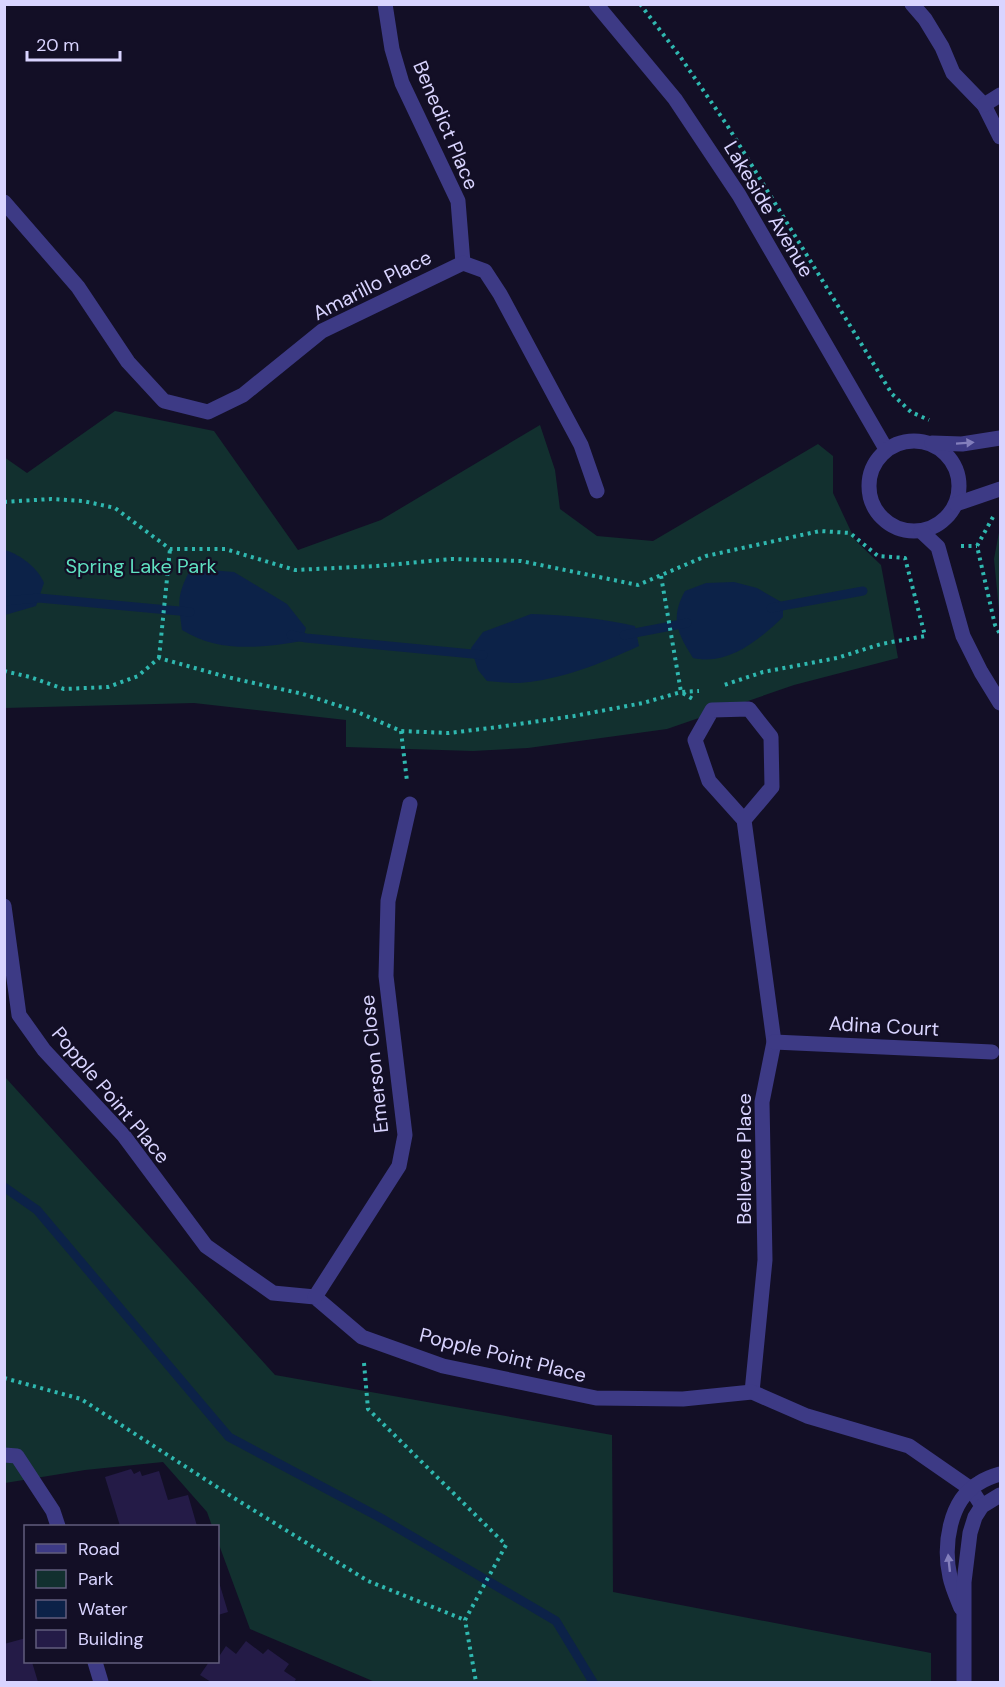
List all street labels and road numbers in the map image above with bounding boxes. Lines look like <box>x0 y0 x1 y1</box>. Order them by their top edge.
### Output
street label: Benedict Place <box>407 57 485 193</box>
street label: Lakeside Avenue <box>718 136 820 282</box>
street label: Amarillo Place <box>308 244 436 326</box>
street label: Emerson Close <box>354 994 394 1134</box>
street label: Adina Court <box>828 1010 940 1042</box>
street label: Popple Point Place <box>46 1021 176 1169</box>
street label: Bellevue Place <box>731 1093 757 1225</box>
street label: Popple Point Place <box>417 1322 589 1388</box>

